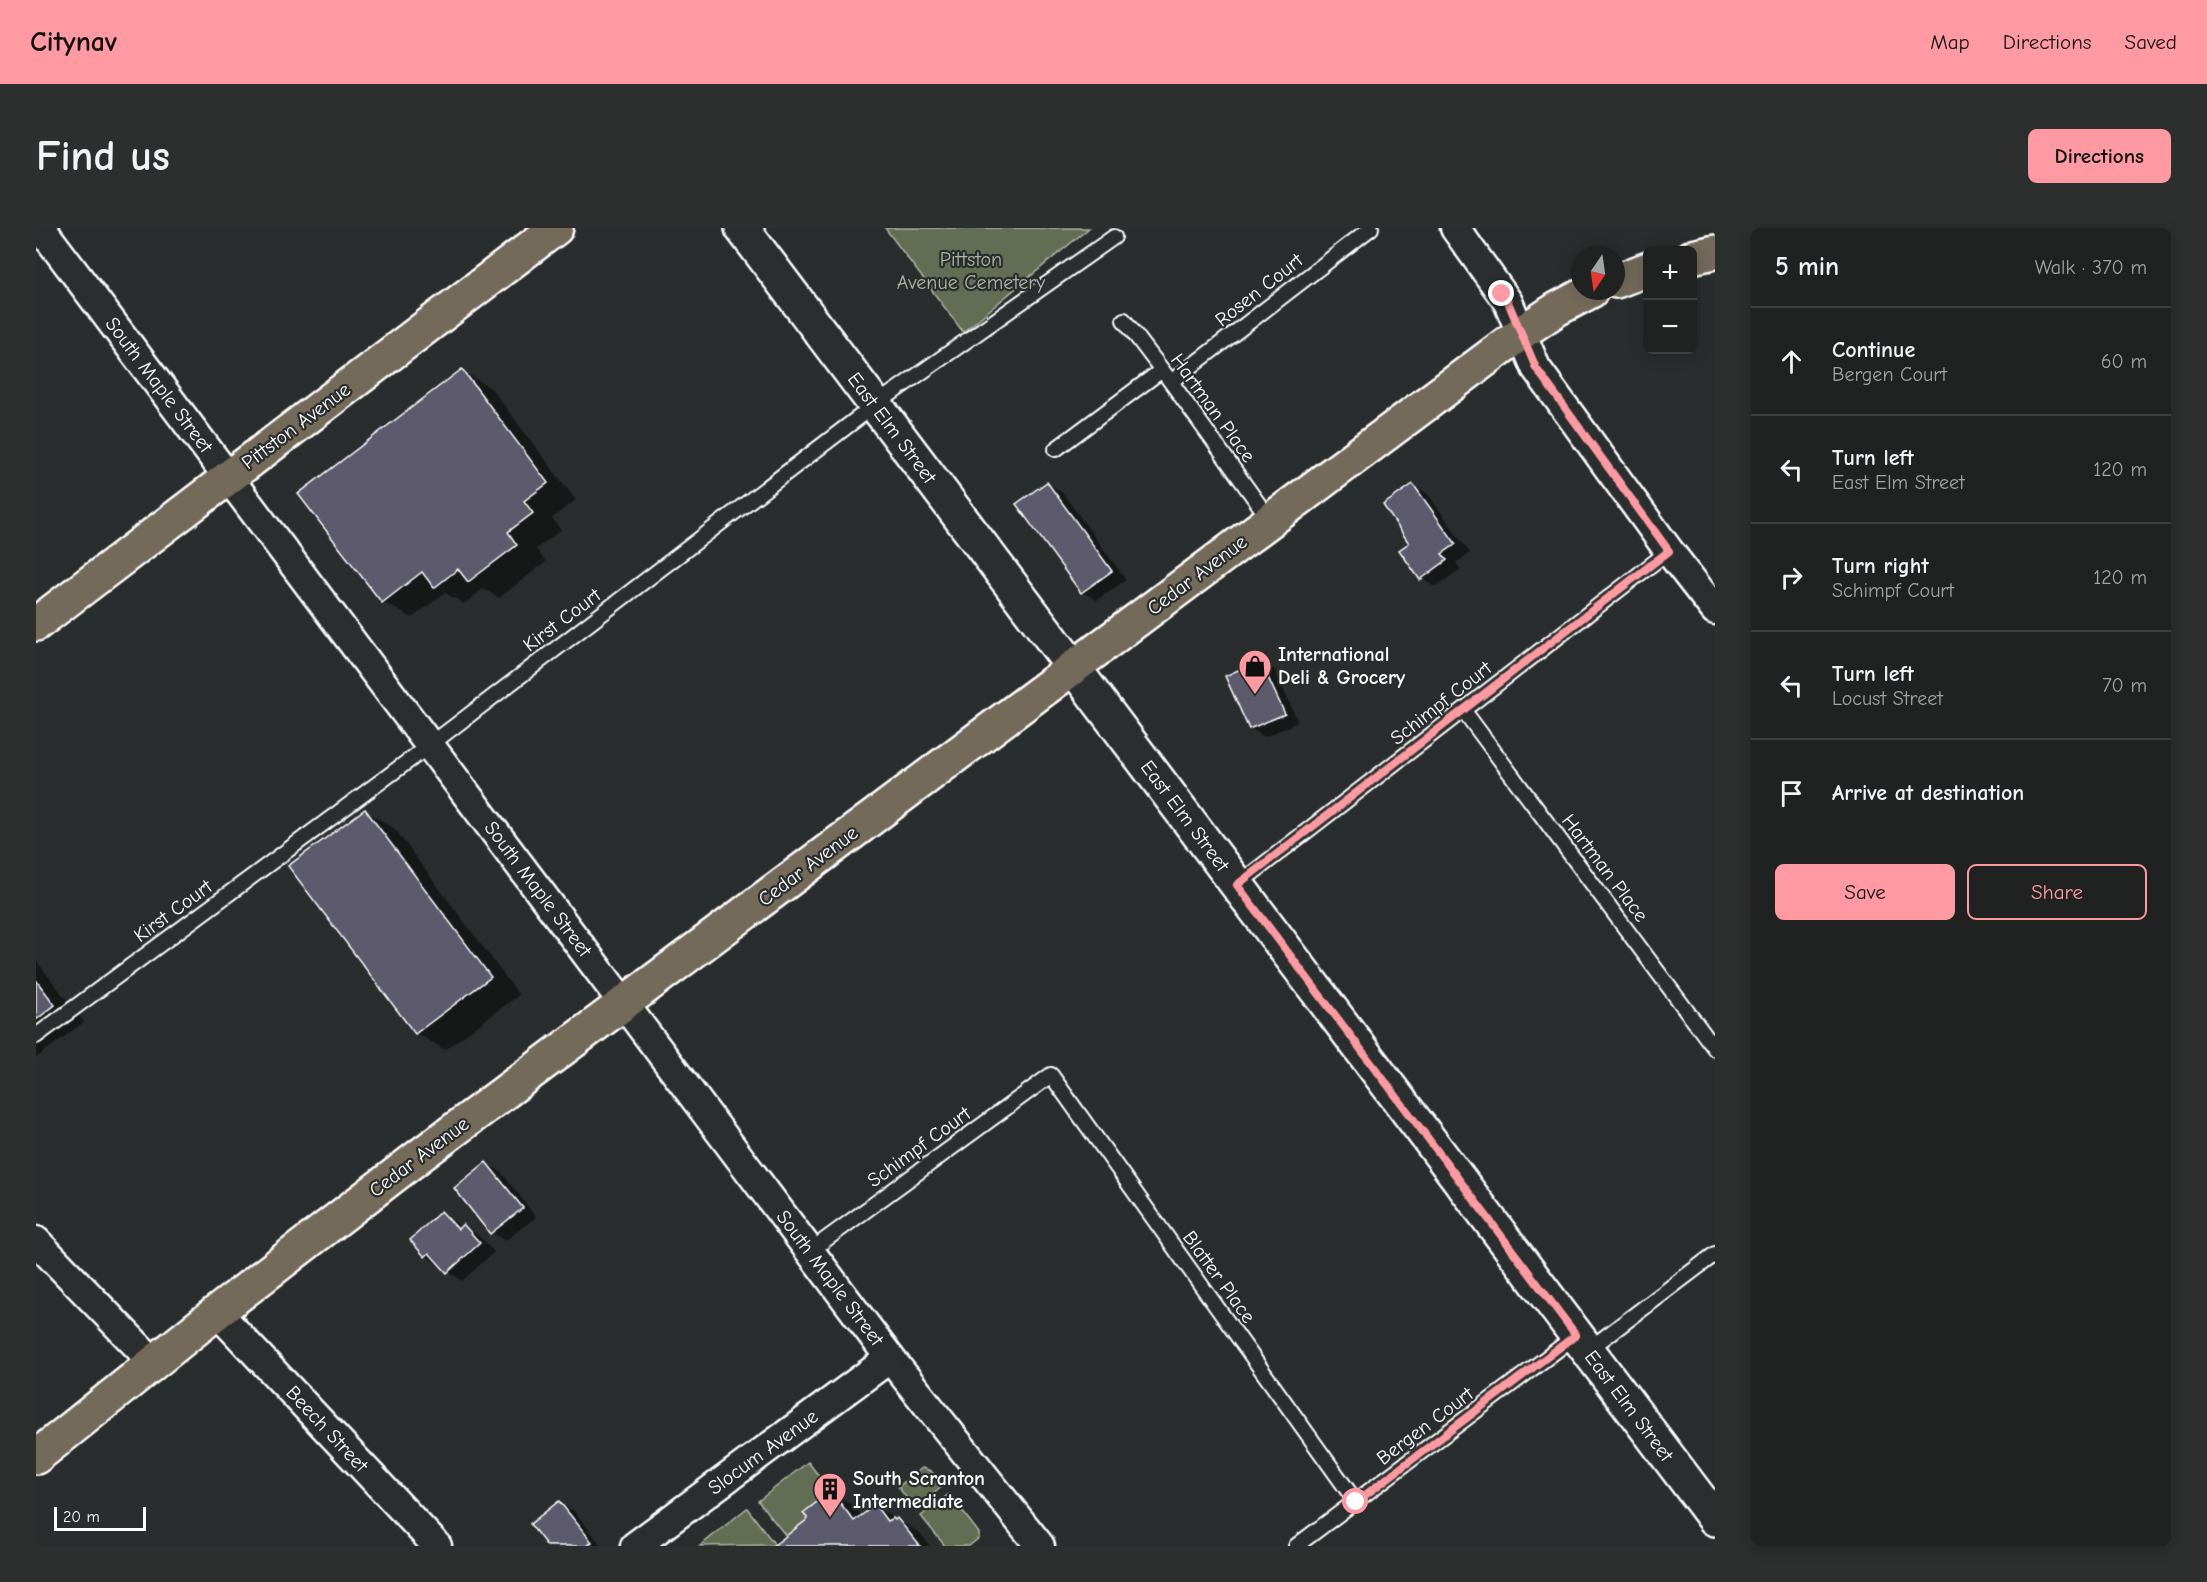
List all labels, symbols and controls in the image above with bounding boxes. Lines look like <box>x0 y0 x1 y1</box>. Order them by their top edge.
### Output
text: Citynav <box>30 26 117 58</box>
text: Map <box>1930 30 1970 54</box>
text: Directions <box>2003 30 2092 54</box>
text: Saved <box>2125 30 2177 54</box>
button: Directions <box>2028 129 2171 183</box>
text: Find us <box>36 132 170 181</box>
north arrow <box>1571 246 1625 300</box>
map controls <box>1643 246 1697 354</box>
button: + <box>1643 246 1697 300</box>
park label: Pittston Avenue Cemetery <box>897 248 1045 294</box>
street label: Rosen Court <box>1211 248 1308 331</box>
text: 5 min <box>1775 252 1839 282</box>
text: Walk · 370 m <box>2035 256 2147 279</box>
route end <box>1488 280 1514 306</box>
button: − <box>1643 300 1697 354</box>
street label: South Maple Street <box>101 313 218 458</box>
text: Continue <box>1832 337 1915 363</box>
icon: ahead <box>1775 345 1808 378</box>
street label: Hartman Place <box>1166 349 1260 467</box>
text: 60 m <box>2101 350 2147 373</box>
text: Bergen Court <box>1832 363 1947 386</box>
street label: East Elm Street <box>843 368 942 489</box>
street label: Pittston Avenue <box>237 378 355 474</box>
text: Turn left <box>1832 445 1914 471</box>
icon: left <box>1775 453 1808 486</box>
text: 120 m <box>2093 458 2147 481</box>
text: East Elm Street <box>1832 471 1965 494</box>
street label: Cedar Avenue <box>1143 530 1251 620</box>
text: Turn right <box>1832 553 1929 579</box>
icon: right <box>1775 561 1808 594</box>
text: 120 m <box>2093 566 2147 589</box>
text: Schimpf Court <box>1832 579 1954 602</box>
street label: Kirst Court <box>519 583 606 657</box>
place label: International Deli & Grocery <box>1278 643 1406 689</box>
shop icon: International Deli & Grocery <box>1237 648 1273 695</box>
street label: Schimpf Court <box>1386 656 1497 750</box>
text: Turn left <box>1832 661 1914 687</box>
icon: left <box>1775 669 1808 702</box>
text: 70 m <box>2102 674 2147 697</box>
text: Locust Street <box>1832 687 1943 710</box>
street label: East Elm Street <box>1136 756 1235 877</box>
icon: arrive <box>1775 777 1808 810</box>
text: Arrive at destination <box>1832 780 2024 806</box>
street label: Hartman Place <box>1557 810 1653 926</box>
street label: South Maple Street <box>480 817 597 962</box>
street label: Cedar Avenue <box>754 821 862 911</box>
button: Save <box>1775 864 1955 920</box>
button: Share <box>1967 864 2147 920</box>
street label: Kirst Court <box>129 874 218 947</box>
street label: Schimpf Court <box>863 1101 976 1192</box>
street label: Cedar Avenue <box>365 1112 473 1202</box>
street label: South Maple Street <box>772 1206 889 1351</box>
street label: Blatter Place <box>1178 1226 1260 1328</box>
street label: East Elm Street <box>1580 1346 1679 1467</box>
street label: Beech Street <box>281 1381 374 1478</box>
street label: Bergen Court <box>1372 1381 1479 1470</box>
street label: Slocum Avenue <box>704 1404 822 1500</box>
place label: South Scranton Intermediate <box>853 1467 985 1513</box>
building icon: South Scranton Intermediate <box>812 1471 848 1518</box>
route start <box>1342 1488 1368 1514</box>
scale bar <box>54 1504 146 1532</box>
text: 20 m <box>63 1508 100 1526</box>

